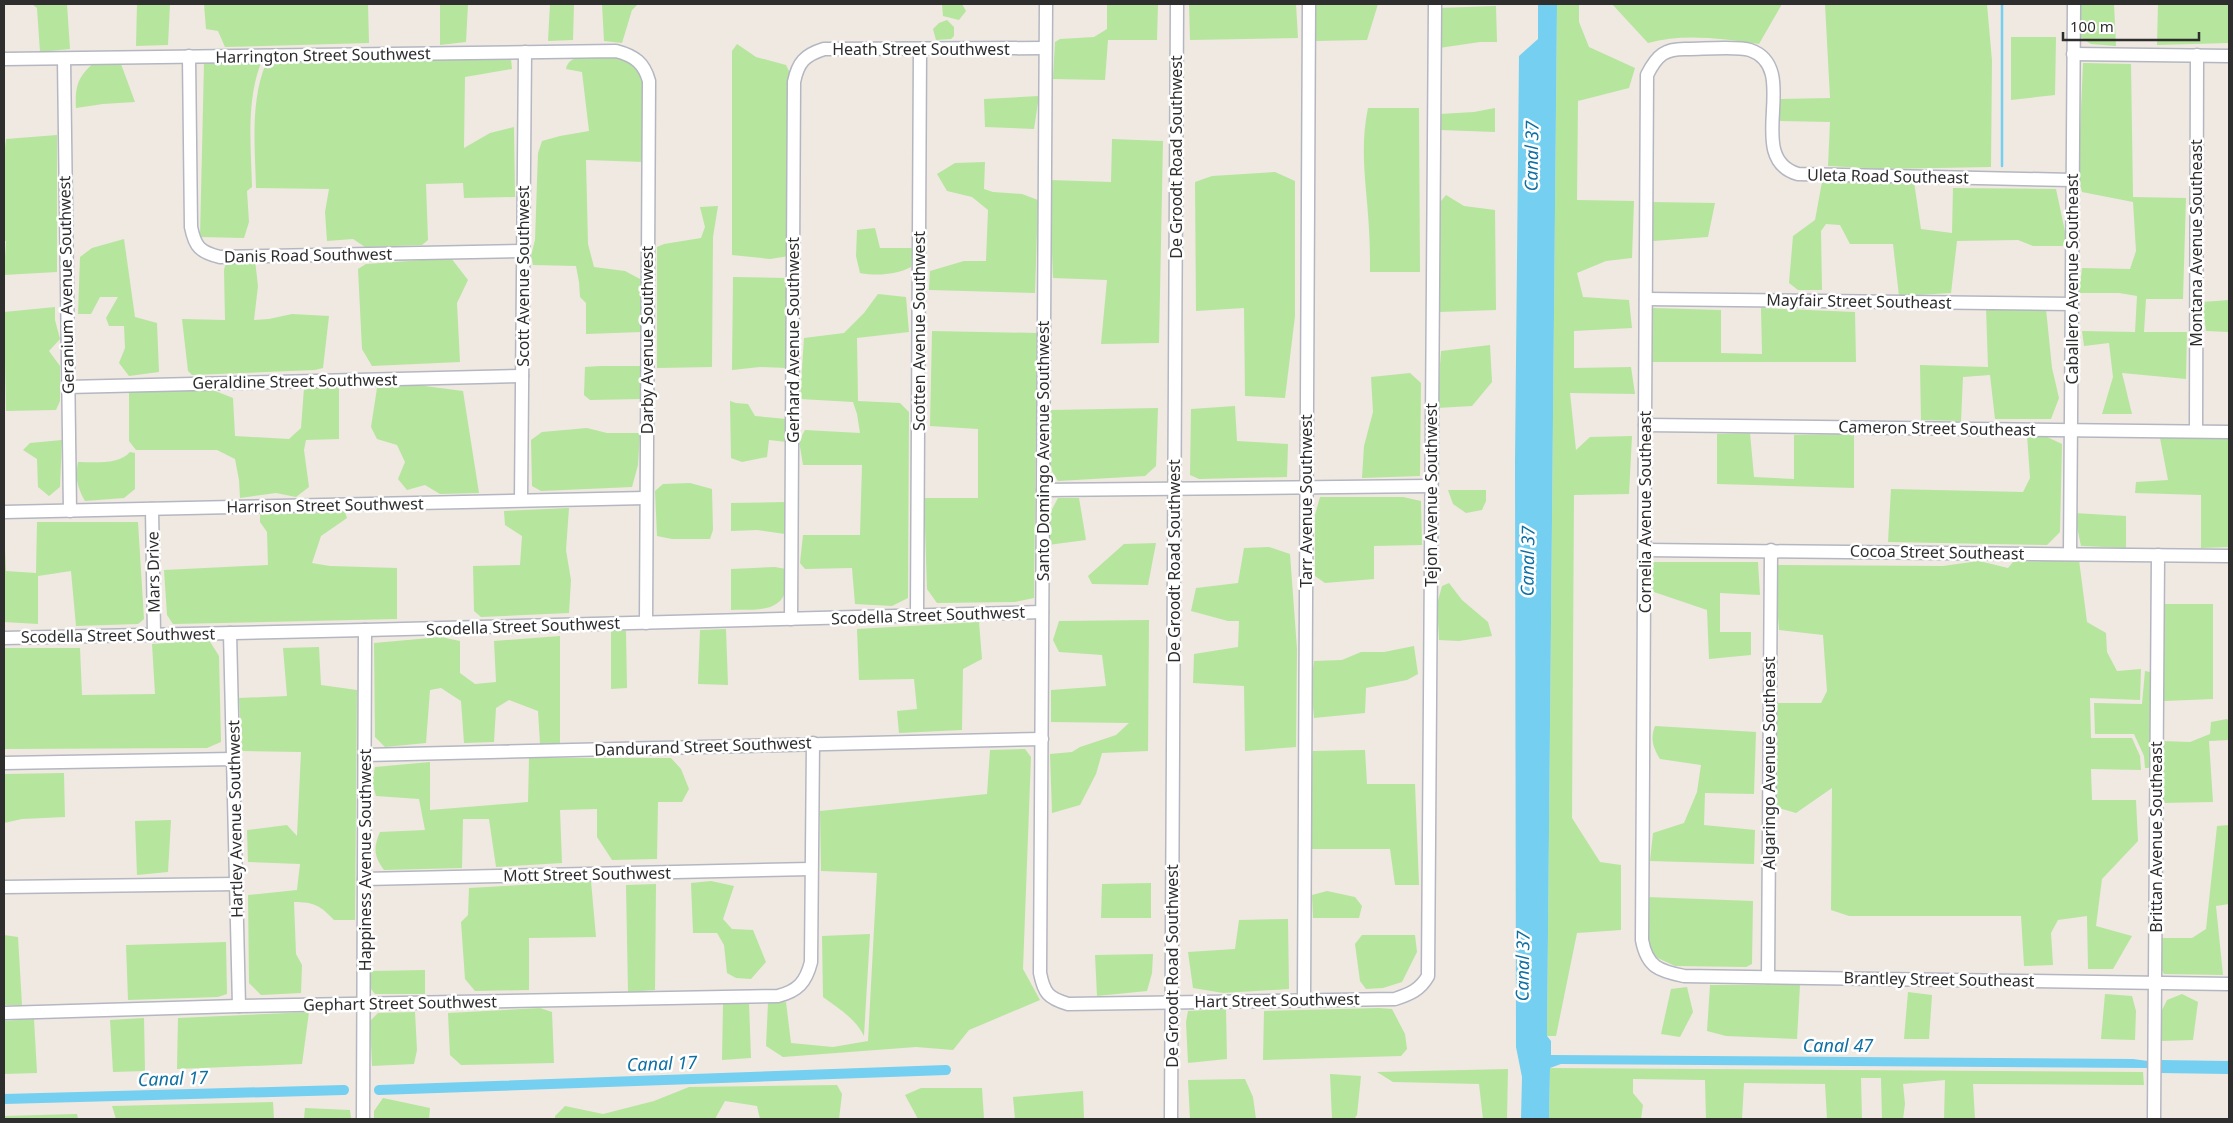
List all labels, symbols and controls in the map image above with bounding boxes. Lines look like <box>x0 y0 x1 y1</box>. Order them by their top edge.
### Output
scale bar <box>2063 10 2199 42</box>
text: 100 m <box>2070 16 2114 36</box>
street label: Heath Street Southwest <box>832 38 1010 60</box>
street label: Harrington Street Southwest <box>215 42 431 68</box>
street label: De Groodt Road Southwest <box>1165 55 1187 259</box>
water label: Canal 37 <box>1518 119 1544 191</box>
street label: Montana Avenue Southeast <box>2185 139 2207 347</box>
street label: Uleta Road Southeast <box>1807 164 1969 188</box>
street label: Caballero Avenue Southeast <box>2061 173 2083 385</box>
street label: Geranium Avenue Southwest <box>53 175 79 394</box>
street label: Scott Avenue Southwest <box>512 185 534 367</box>
street label: Scotten Avenue Southwest <box>908 231 930 431</box>
street label: Gerhard Avenue Southwest <box>782 237 804 443</box>
street label: Danis Road Southwest <box>224 243 392 267</box>
street label: Darby Avenue Southwest <box>636 246 658 434</box>
street label: Mayfair Street Southeast <box>1766 288 1952 314</box>
street label: Santo Domingo Avenue Southwest <box>1032 320 1054 581</box>
street label: Geraldine Street Southwest <box>192 368 398 394</box>
street label: Tejon Avenue Southwest <box>1420 403 1442 587</box>
street label: Cornelia Avenue Southeast <box>1634 411 1656 613</box>
street label: Tarr Avenue Southwest <box>1295 414 1317 588</box>
street label: Cameron Street Southeast <box>1838 415 2036 441</box>
street label: De Groodt Road Southwest <box>1163 459 1185 663</box>
street label: Harrison Street Southwest <box>226 492 424 518</box>
water label: Canal 37 <box>1514 524 1540 596</box>
street label: Mars Drive <box>141 531 165 613</box>
street label: Cocoa Street Southeast <box>1850 539 2025 565</box>
street label: Scodella Street Southwest <box>831 601 1026 629</box>
street label: Scodella Street Southwest <box>426 612 621 640</box>
street label: Scodella Street Southwest <box>21 622 216 648</box>
street label: Algaringo Avenue Southeast <box>1758 656 1780 870</box>
street label: Hartley Avenue Southwest <box>222 720 248 918</box>
street label: Dandurand Street Southwest <box>594 731 812 761</box>
street label: Brittan Avenue Southeast <box>2145 741 2167 933</box>
street label: Happiness Avenue Southwest <box>354 749 376 971</box>
street label: Mott Street Southwest <box>503 862 671 886</box>
street label: De Groodt Road Southwest <box>1161 864 1183 1068</box>
water label: Canal 37 <box>1509 929 1535 1001</box>
street label: Brantley Street Southeast <box>1843 966 2035 992</box>
street label: Hart Street Southwest <box>1194 988 1360 1012</box>
street label: Gephart Street Southwest <box>303 990 497 1016</box>
water label: Canal 47 <box>1803 1033 1874 1057</box>
water label: Canal 17 <box>626 1050 699 1076</box>
water label: Canal 17 <box>137 1065 210 1091</box>

